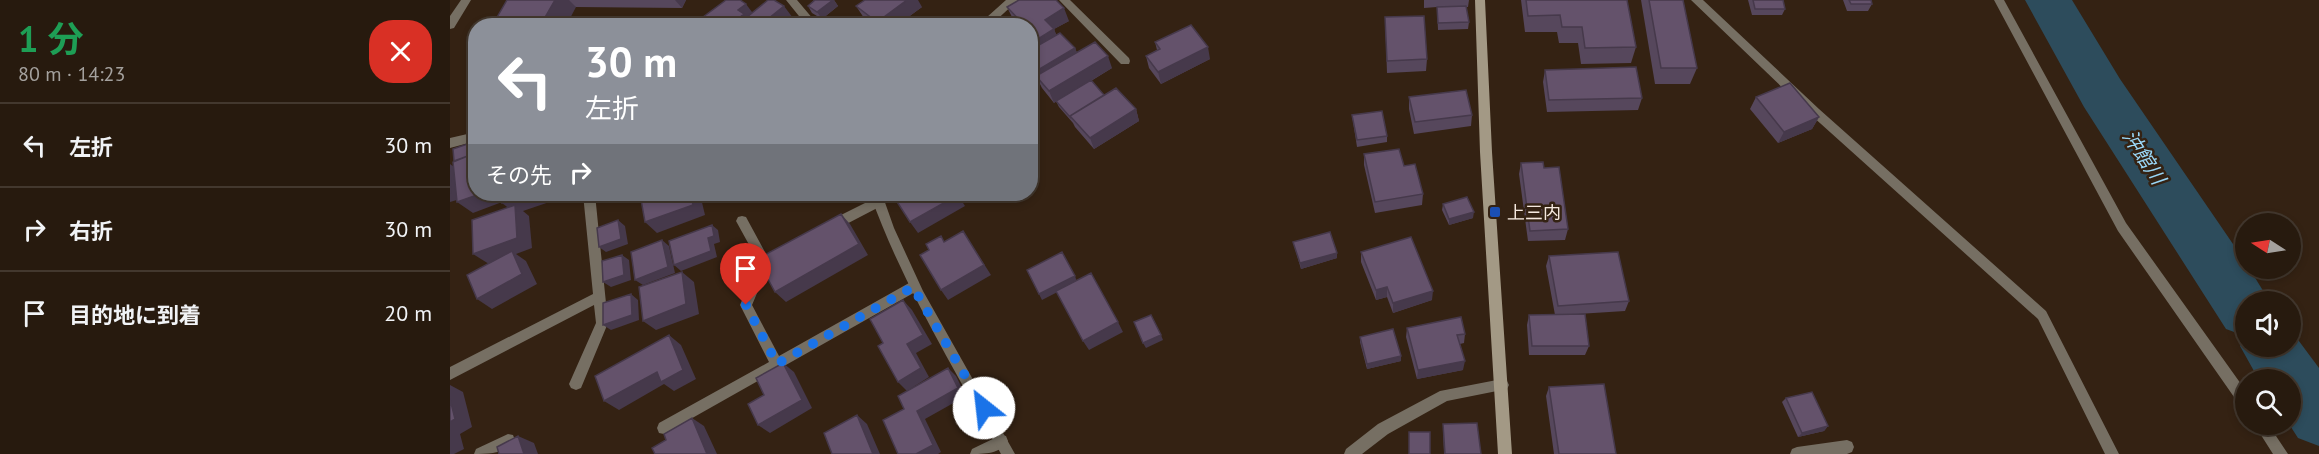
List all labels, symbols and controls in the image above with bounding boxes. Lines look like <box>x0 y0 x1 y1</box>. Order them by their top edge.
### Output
text: 1 分 <box>18 15 84 62</box>
button: close <box>369 20 432 83</box>
text: 30 m <box>585 34 677 89</box>
icon: left <box>486 42 564 120</box>
text: 80 m · 14:23 <box>18 61 125 87</box>
text: 左折 <box>585 91 639 125</box>
water label: 沖館川 <box>2117 125 2172 191</box>
icon: left <box>18 129 51 162</box>
text: 30 m <box>384 131 432 159</box>
text: 左折 <box>69 133 113 161</box>
icon: right <box>564 156 597 189</box>
text: その先 <box>486 161 552 189</box>
place label: 上三内 <box>1507 201 1561 224</box>
marker: 上三内 <box>1488 205 1502 219</box>
icon: right <box>18 213 51 246</box>
north arrow <box>2235 213 2301 279</box>
map controls <box>2235 213 2301 435</box>
text: 30 m <box>384 215 432 243</box>
text: 右折 <box>69 217 113 245</box>
pin <box>720 243 771 305</box>
icon: arrive <box>729 252 762 285</box>
button: sound <box>2235 291 2301 357</box>
icon: arrive <box>18 297 51 330</box>
text: 20 m <box>384 299 432 327</box>
text: 目的地に到着 <box>69 301 201 329</box>
button: search <box>2235 369 2301 435</box>
position arrow <box>952 376 1016 440</box>

